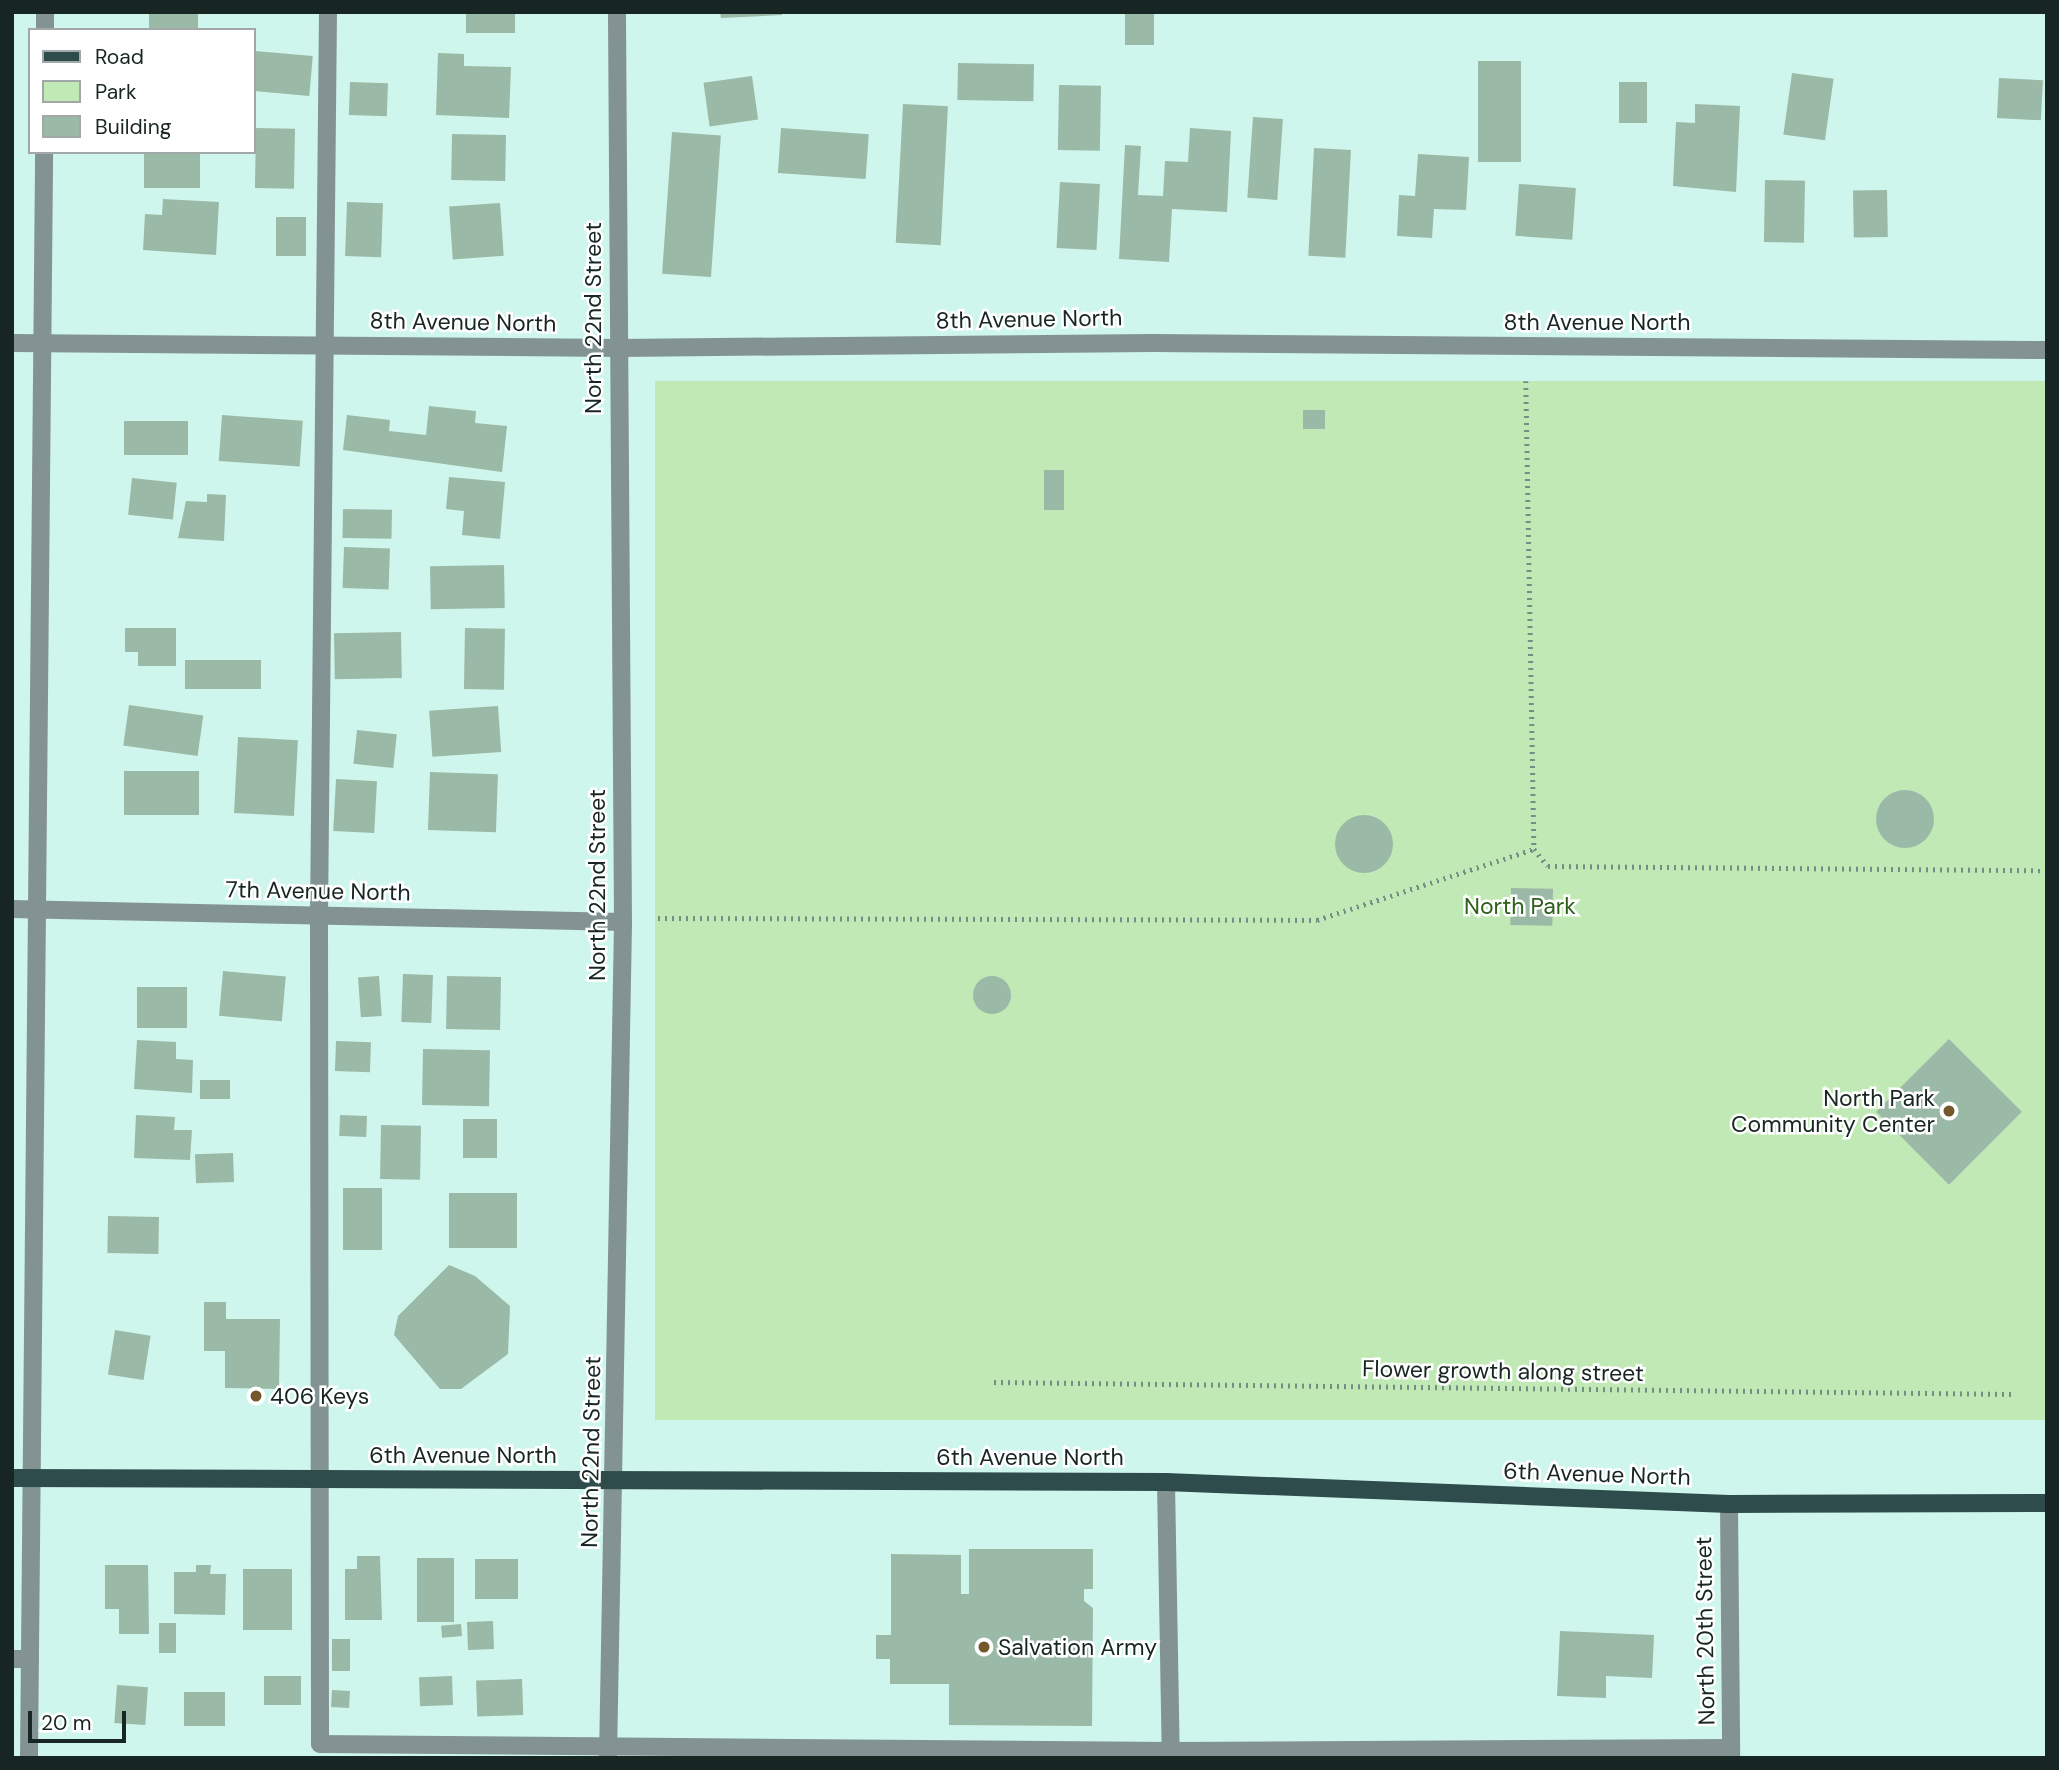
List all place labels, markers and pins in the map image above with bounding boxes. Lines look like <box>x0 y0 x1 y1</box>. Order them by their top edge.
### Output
place label: North Park Community Center <box>1731 1084 1935 1138</box>
marker: North Park Community Center <box>1941 1103 1957 1119</box>
place label: 406 Keys <box>270 1382 369 1410</box>
marker: 406 Keys <box>248 1388 264 1404</box>
place label: Salvation Army <box>998 1633 1157 1661</box>
marker: Salvation Army <box>976 1639 992 1655</box>

